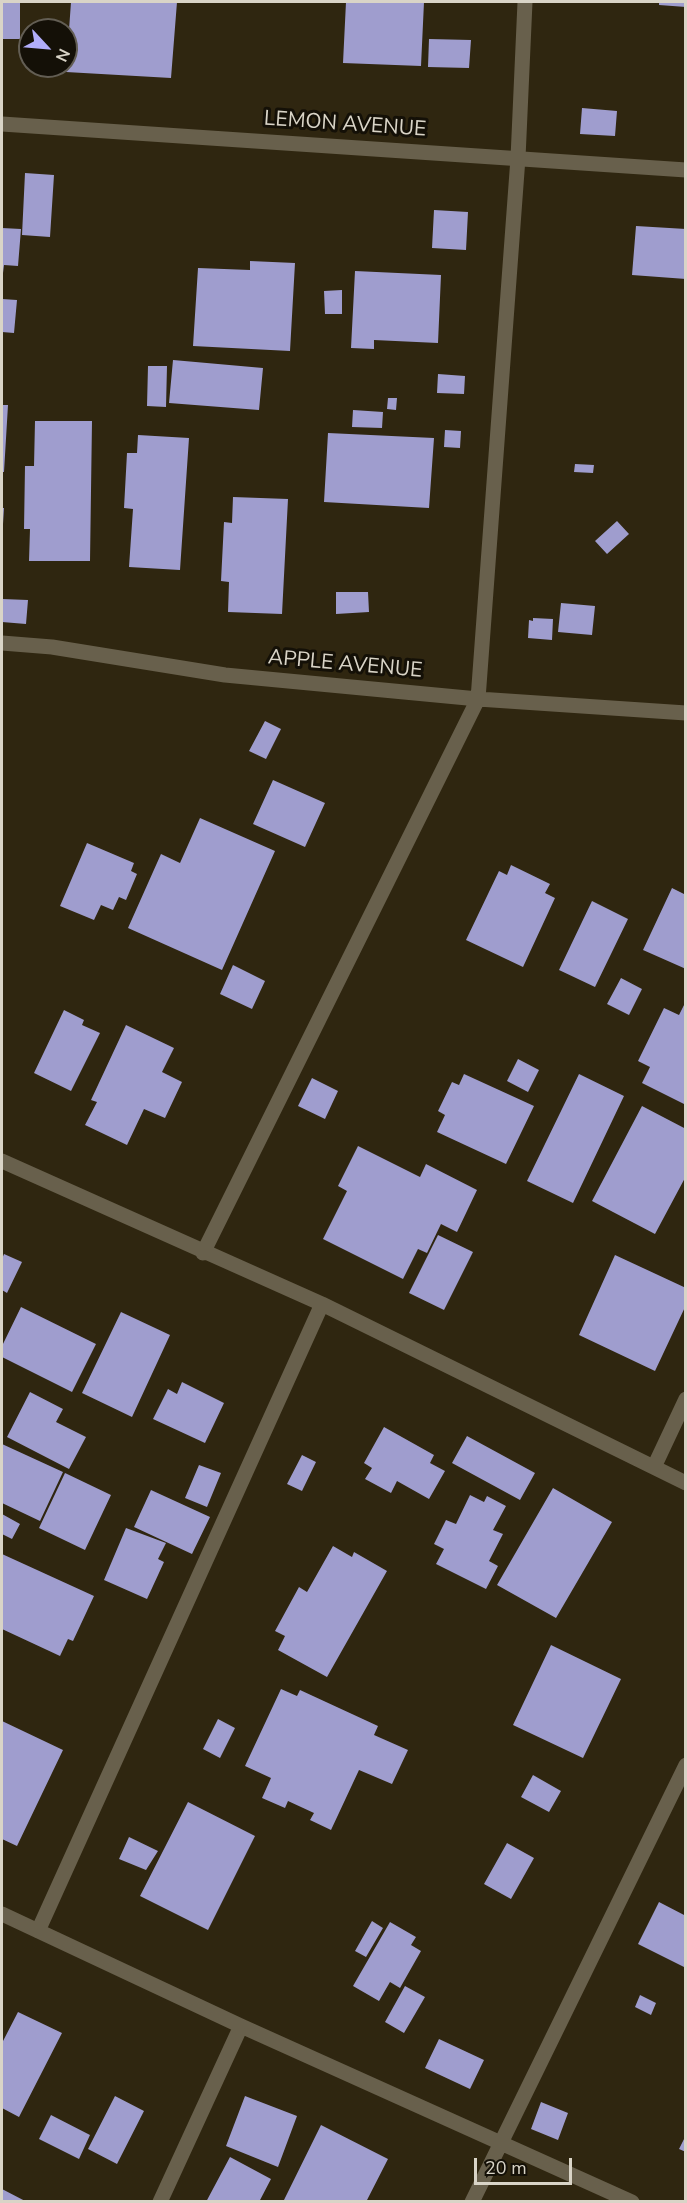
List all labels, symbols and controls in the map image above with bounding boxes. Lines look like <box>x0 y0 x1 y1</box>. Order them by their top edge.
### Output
north arrow <box>18 18 78 78</box>
text: N <box>50 45 75 65</box>
street label: LEMON AVENUE <box>263 107 427 143</box>
street label: APPLE AVENUE <box>267 646 423 684</box>
scale bar <box>477 2146 574 2184</box>
text: 20 m <box>485 2156 527 2180</box>

